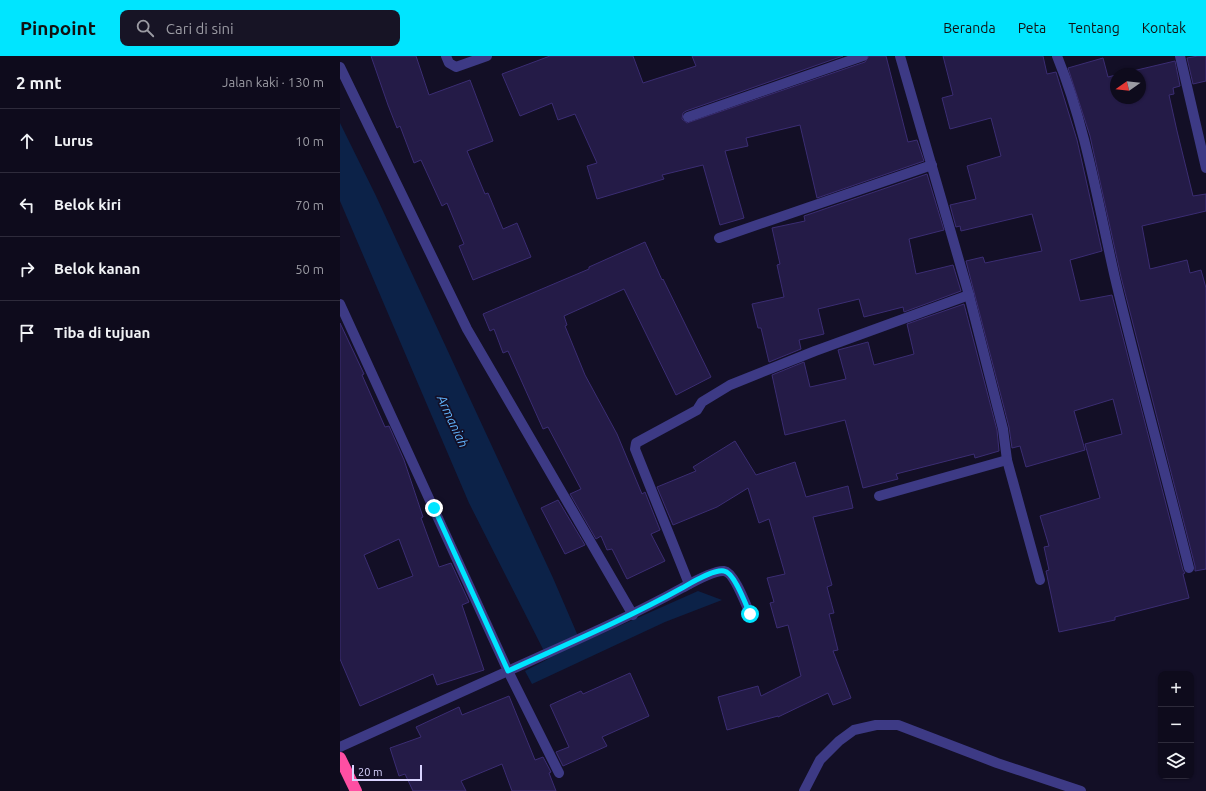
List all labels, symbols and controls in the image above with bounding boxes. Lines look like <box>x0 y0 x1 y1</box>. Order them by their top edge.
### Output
search box <box>120 10 400 46</box>
text: Pinpoint <box>20 17 96 39</box>
icon: search <box>134 17 156 39</box>
text: Cari di sini <box>166 20 234 37</box>
text: Beranda <box>943 20 996 36</box>
text: Peta <box>1018 20 1046 36</box>
text: Tentang <box>1068 20 1120 36</box>
text: Kontak <box>1142 20 1186 36</box>
north arrow <box>1110 68 1146 104</box>
text: 2 mnt <box>16 73 62 92</box>
text: Jalan kaki · 130 m <box>222 75 324 89</box>
icon: ahead <box>16 130 38 152</box>
text: Lurus <box>54 132 93 149</box>
text: 10 m <box>295 134 324 148</box>
icon: left <box>16 194 38 216</box>
text: Belok kiri <box>54 196 121 213</box>
text: 70 m <box>295 198 324 212</box>
icon: right <box>16 258 38 280</box>
text: Belok kanan <box>54 260 140 277</box>
text: 50 m <box>295 262 324 276</box>
icon: arrive <box>16 322 38 344</box>
text: Tiba di tujuan <box>54 324 150 341</box>
water label: Armaniah <box>434 392 471 449</box>
route end <box>425 499 443 517</box>
route start <box>741 605 759 623</box>
map controls <box>1158 671 1194 779</box>
button: + <box>1158 671 1194 707</box>
button: − <box>1158 707 1194 743</box>
button: layers <box>1158 743 1194 779</box>
scale bar <box>352 763 422 782</box>
text: 20 m <box>358 766 382 778</box>

